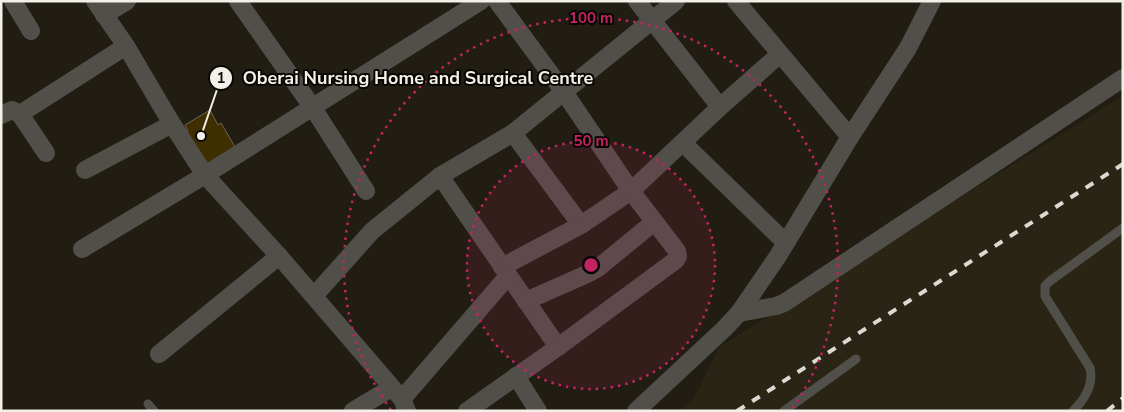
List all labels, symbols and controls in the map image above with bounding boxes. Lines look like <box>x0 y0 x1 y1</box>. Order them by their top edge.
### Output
text: 100 m <box>569 8 613 28</box>
callout: Oberai Nursing Home and Surgical Centre <box>208 62 604 95</box>
text: Oberai Nursing Home and Surgical Centre <box>243 66 594 90</box>
text: 1 <box>216 68 226 88</box>
text: 50 m <box>573 131 609 151</box>
centre of rings <box>582 256 600 274</box>

